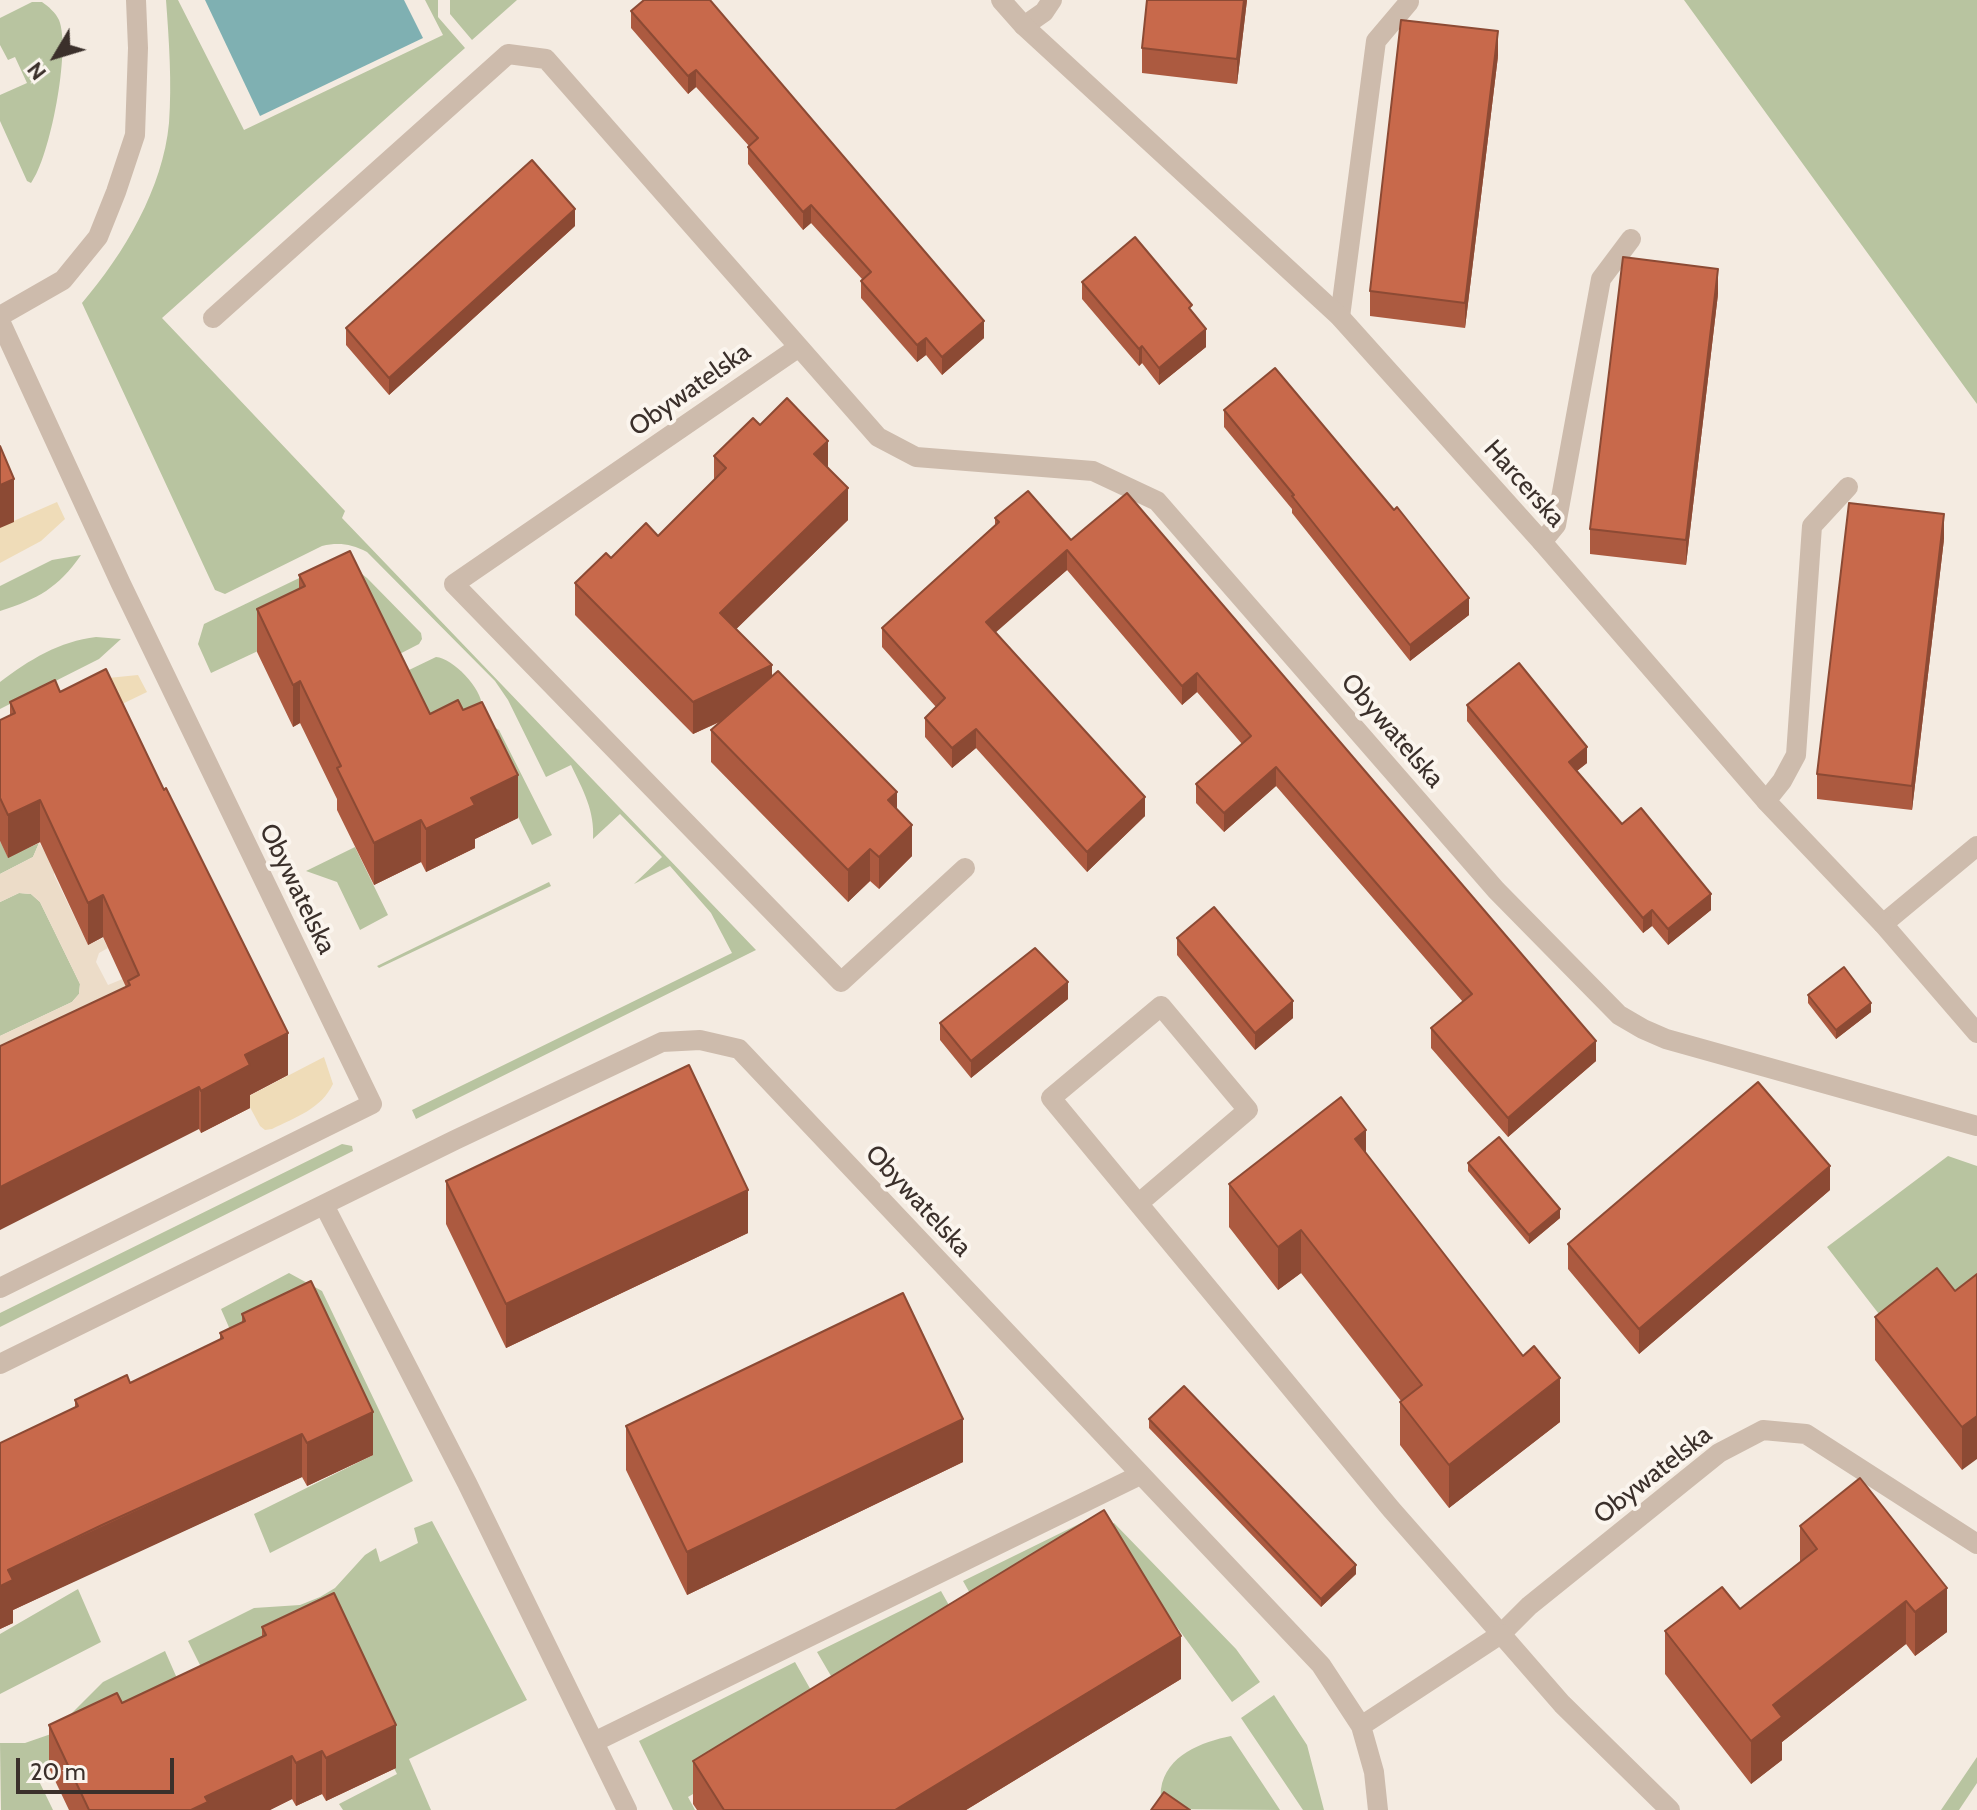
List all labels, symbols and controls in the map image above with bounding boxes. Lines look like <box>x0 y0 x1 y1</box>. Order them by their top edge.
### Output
north arrow <box>16 16 96 96</box>
text: N <box>21 57 52 86</box>
street label: Obywatelska <box>623 337 757 443</box>
street label: Harcerska <box>1477 434 1571 534</box>
street label: Obywatelska <box>1334 668 1450 794</box>
street label: Obywatelska <box>252 819 342 959</box>
street label: Obywatelska <box>859 1139 977 1263</box>
street label: Obywatelska <box>1588 1419 1718 1531</box>
scale bar <box>20 1742 178 1792</box>
text: 20 m <box>30 1757 86 1786</box>

